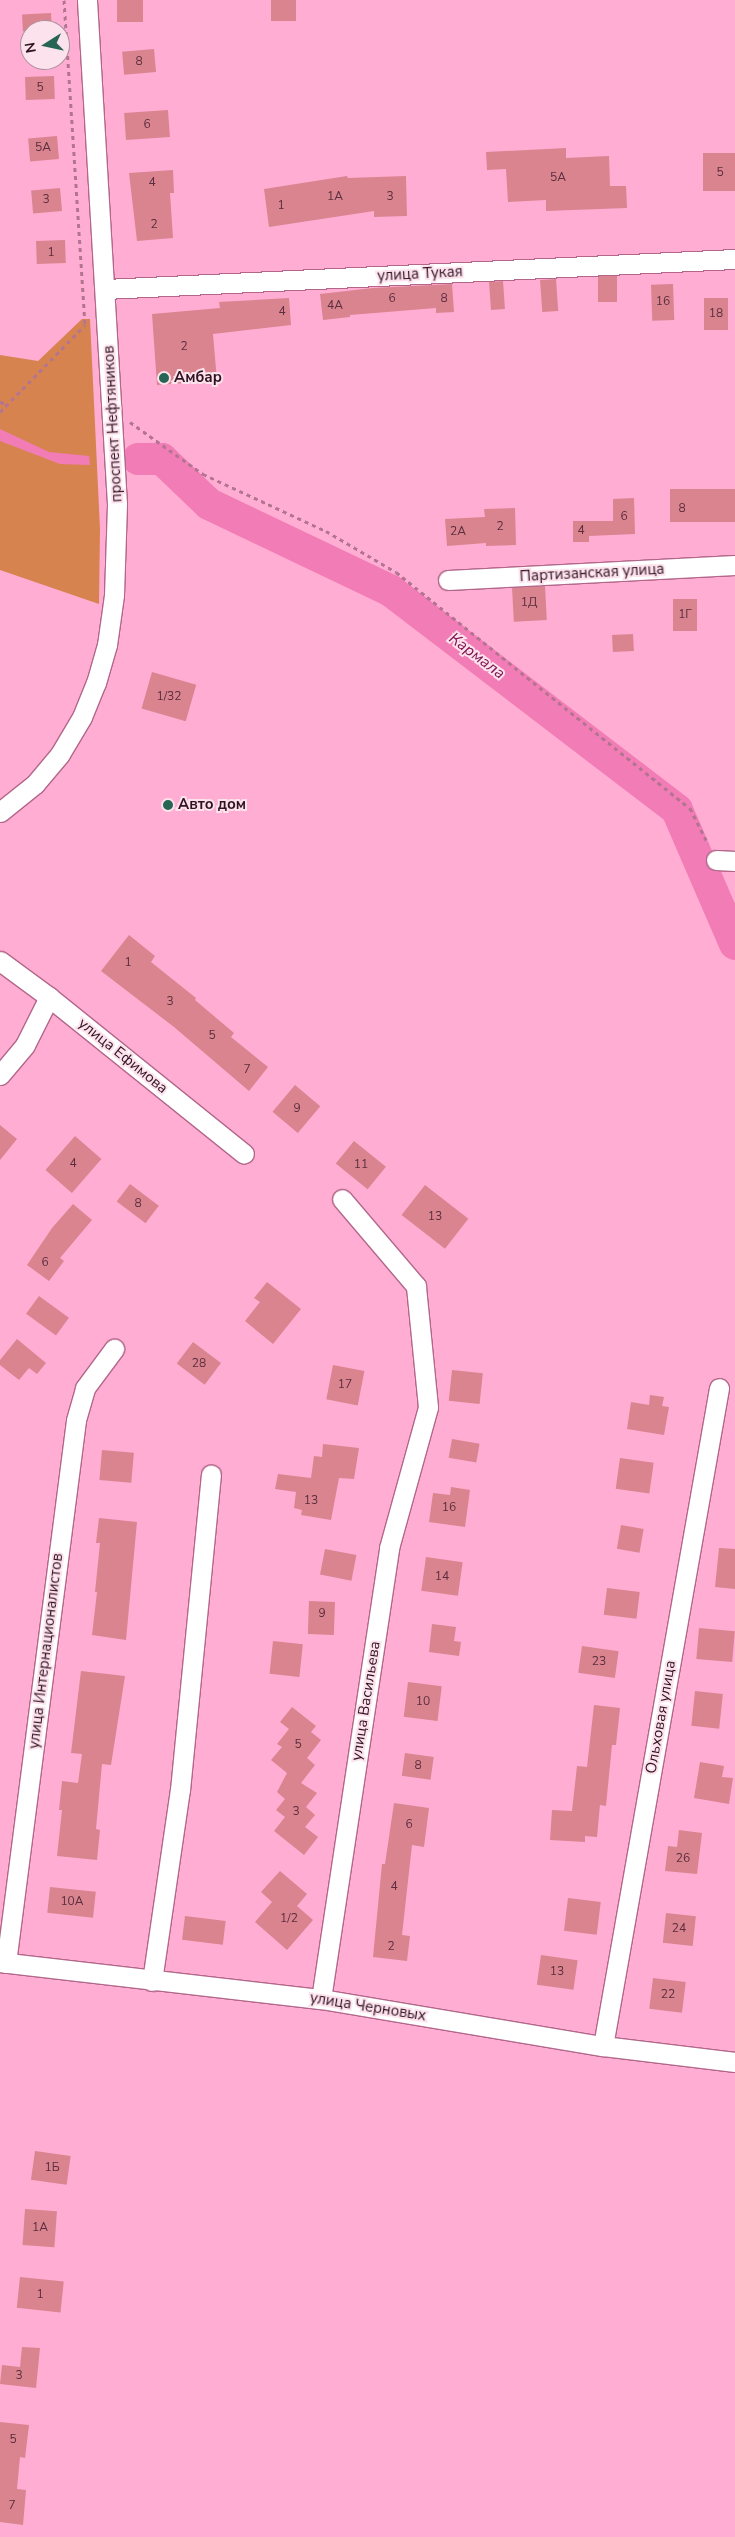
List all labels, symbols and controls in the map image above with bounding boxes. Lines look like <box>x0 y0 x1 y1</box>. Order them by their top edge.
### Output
north arrow <box>20 20 70 70</box>
text: N <box>20 41 41 54</box>
house number: 8 <box>135 55 143 69</box>
house number: 5 <box>36 81 44 95</box>
house number: 6 <box>143 118 151 132</box>
house number: 5А <box>35 141 51 155</box>
house number: 5 <box>716 166 724 180</box>
house number: 5А <box>550 171 566 185</box>
house number: 4 <box>148 176 156 190</box>
house number: 1А <box>327 190 343 204</box>
house number: 3 <box>386 190 394 204</box>
house number: 3 <box>42 193 50 207</box>
house number: 1 <box>277 199 285 213</box>
house number: 2 <box>150 218 158 232</box>
house number: 1 <box>47 246 55 260</box>
street label: улица Тукая <box>377 263 463 285</box>
house number: 6 <box>388 292 396 306</box>
house number: 8 <box>440 292 448 306</box>
house number: 16 <box>656 295 670 309</box>
house number: 4А <box>327 299 343 313</box>
house number: 4 <box>278 305 286 319</box>
house number: 18 <box>709 307 723 321</box>
house number: 2 <box>180 340 188 354</box>
street label: проспект Нефтяников <box>100 345 126 503</box>
place label: Амбар <box>174 369 222 387</box>
marker: Амбар <box>158 372 170 384</box>
house number: 8 <box>678 502 686 516</box>
house number: 6 <box>620 510 628 524</box>
house number: 2 <box>496 520 504 534</box>
house number: 4 <box>577 524 585 538</box>
house number: 2А <box>450 525 466 539</box>
street label: Партизанская улица <box>519 560 665 586</box>
house number: 1Д <box>521 596 537 610</box>
house number: 1Г <box>678 608 692 622</box>
water label: Кармала <box>445 629 509 683</box>
house number: 1/32 <box>157 690 181 704</box>
place label: Авто дом <box>178 796 246 814</box>
marker: Авто дом <box>162 799 174 811</box>
house number: 1 <box>124 956 132 970</box>
house number: 3 <box>166 995 174 1009</box>
street label: улица Ефимова <box>75 1014 171 1098</box>
house number: 5 <box>208 1029 216 1043</box>
house number: 7 <box>243 1063 251 1077</box>
house number: 9 <box>293 1102 301 1116</box>
house number: 4 <box>69 1157 77 1171</box>
house number: 11 <box>354 1158 368 1172</box>
house number: 8 <box>134 1197 142 1211</box>
house number: 13 <box>428 1210 442 1224</box>
house number: 6 <box>41 1256 49 1270</box>
house number: 28 <box>192 1357 206 1371</box>
house number: 17 <box>338 1378 352 1392</box>
house number: 13 <box>304 1494 318 1508</box>
house number: 16 <box>442 1501 456 1515</box>
street label: улица Интернационалистов <box>25 1552 67 1750</box>
house number: 14 <box>435 1570 449 1584</box>
house number: 9 <box>318 1607 326 1621</box>
street label: улица Васильева <box>348 1640 384 1762</box>
house number: 23 <box>592 1655 606 1669</box>
street label: Ольховая улица <box>642 1659 680 1775</box>
house number: 10 <box>416 1695 430 1709</box>
house number: 5 <box>294 1738 302 1752</box>
house number: 8 <box>414 1759 422 1773</box>
house number: 3 <box>292 1805 300 1819</box>
house number: 6 <box>405 1818 413 1832</box>
house number: 26 <box>676 1852 690 1866</box>
house number: 4 <box>390 1880 398 1894</box>
house number: 10А <box>60 1895 84 1909</box>
house number: 1/2 <box>280 1912 298 1926</box>
house number: 24 <box>672 1922 686 1936</box>
house number: 2 <box>387 1940 395 1954</box>
house number: 13 <box>550 1965 564 1979</box>
house number: 22 <box>661 1988 675 2002</box>
street label: улица Черновых <box>309 1989 427 2025</box>
house number: 1Б <box>44 2161 60 2175</box>
house number: 1А <box>32 2221 48 2235</box>
house number: 1 <box>36 2288 44 2302</box>
house number: 3 <box>15 2369 23 2383</box>
house number: 5 <box>9 2433 17 2447</box>
house number: 7 <box>8 2499 16 2513</box>

